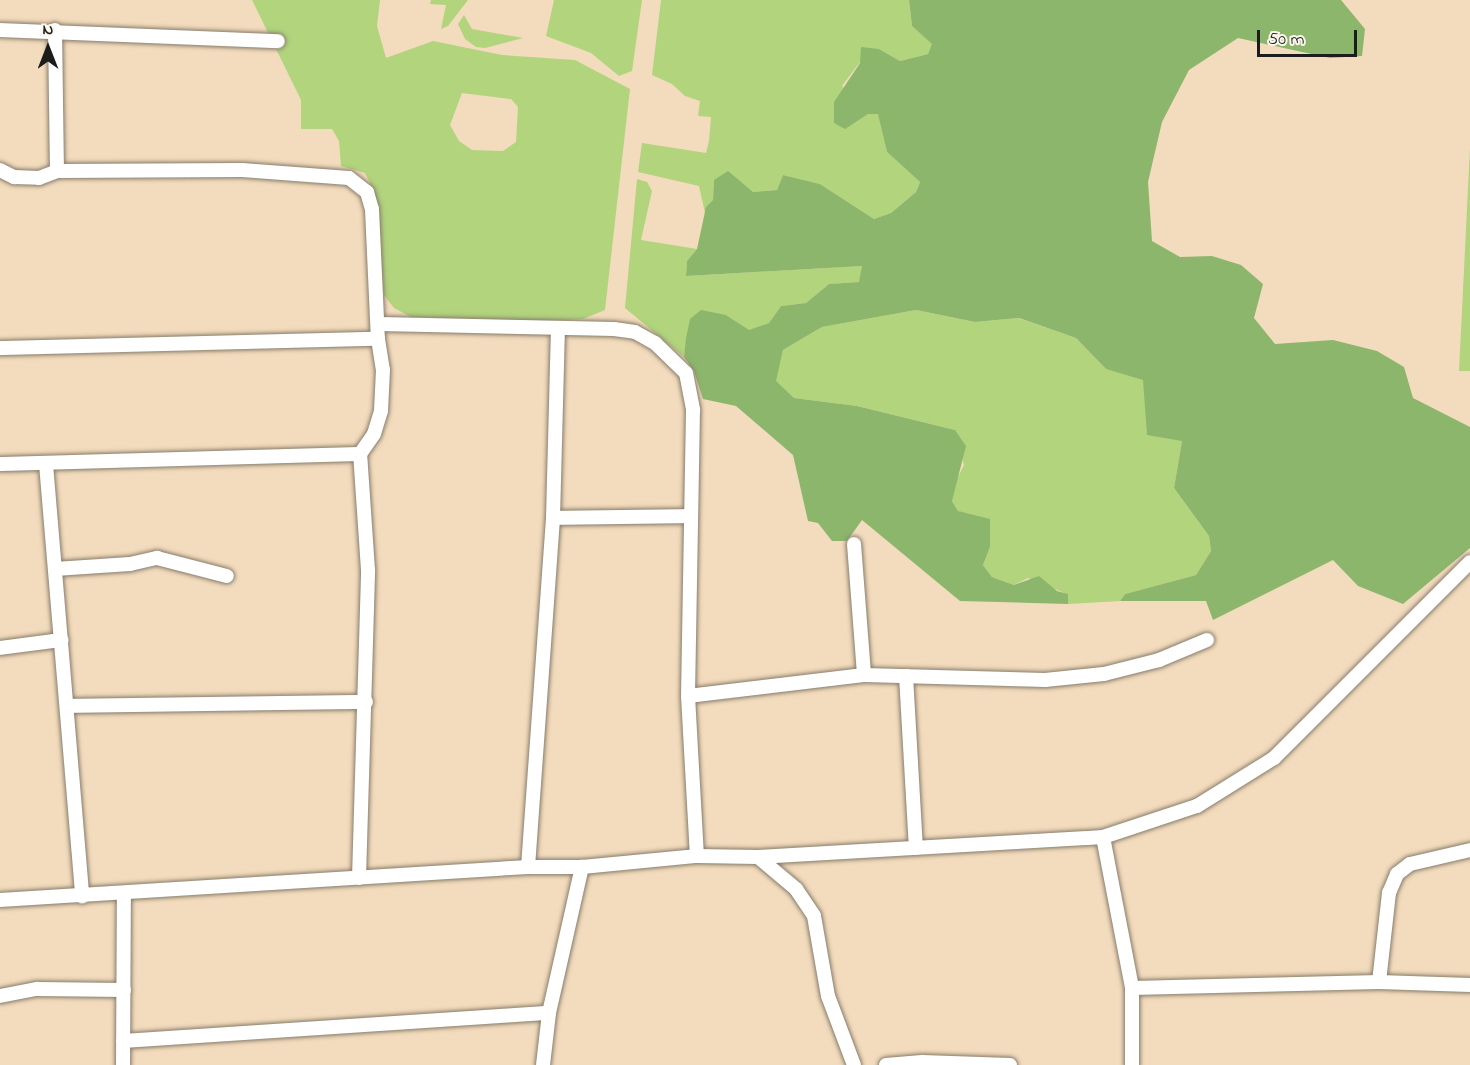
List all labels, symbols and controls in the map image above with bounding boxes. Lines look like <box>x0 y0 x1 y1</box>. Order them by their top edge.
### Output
north arrow <box>18 18 78 78</box>
text: N <box>43 18 53 42</box>
scale bar <box>1260 18 1360 56</box>
text: 50 m <box>1268 27 1305 53</box>

